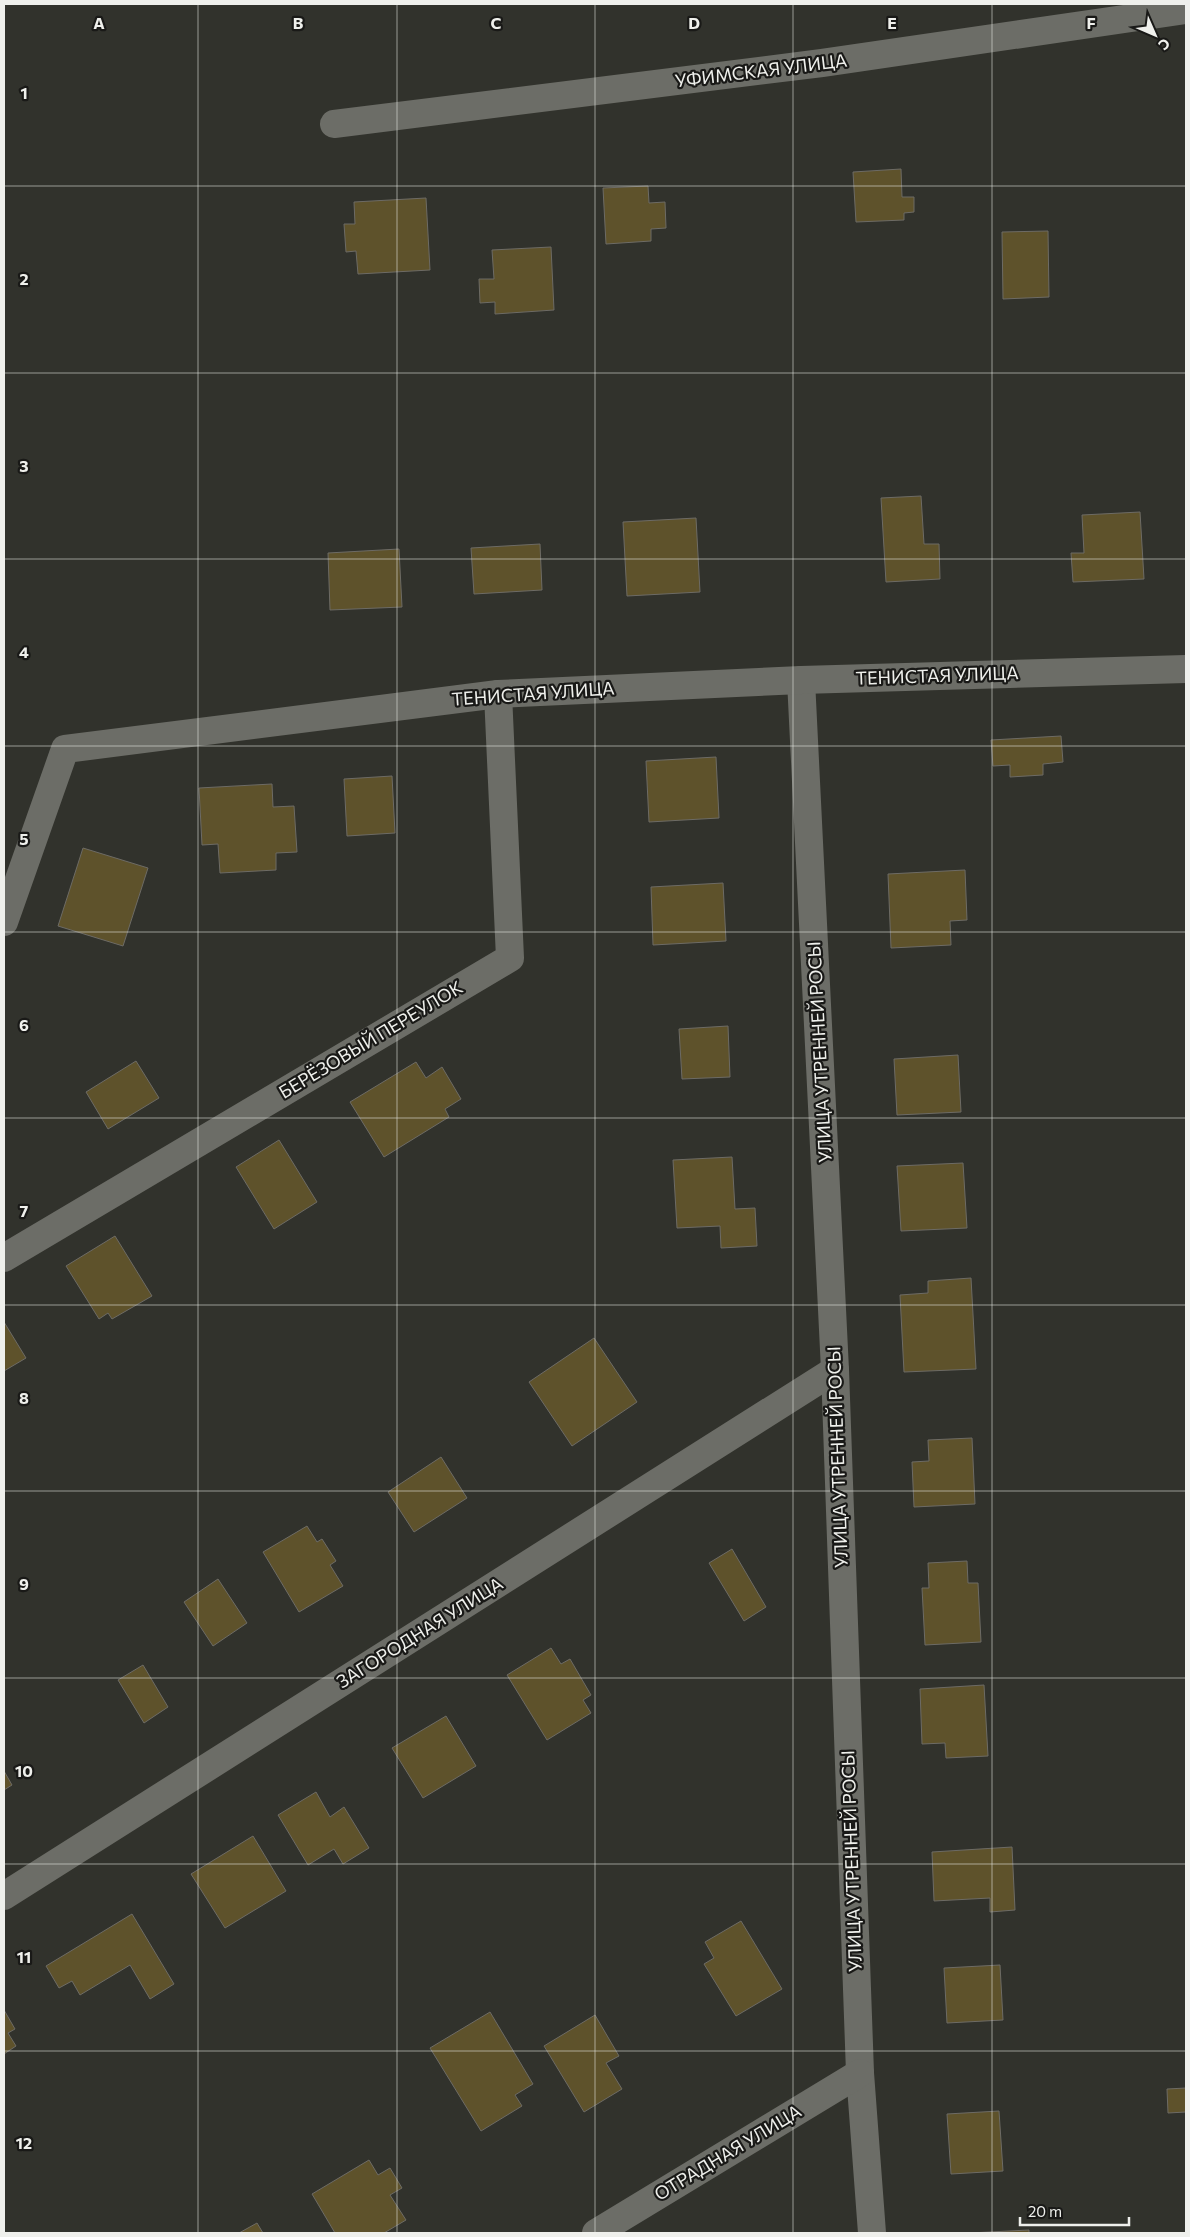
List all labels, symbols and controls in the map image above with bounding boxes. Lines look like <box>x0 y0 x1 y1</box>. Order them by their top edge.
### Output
north arrow <box>1130 10 1180 60</box>
text: A <box>93 13 105 32</box>
text: B <box>293 13 304 32</box>
text: C <box>491 13 502 32</box>
text: D <box>688 13 700 32</box>
text: E <box>887 13 897 32</box>
text: F <box>1086 13 1096 32</box>
text: С <box>1155 35 1174 54</box>
street label: УФИМСКАЯ УЛИЦА <box>674 49 848 91</box>
text: 1 <box>20 83 28 102</box>
text: 2 <box>19 269 29 288</box>
text: 3 <box>19 456 29 475</box>
text: 4 <box>19 642 29 661</box>
street label: ТЕНИСТАЯ УЛИЦА <box>855 661 1019 689</box>
street label: ТЕНИСТАЯ УЛИЦА <box>451 676 615 710</box>
text: 5 <box>19 829 29 848</box>
street label: УЛИЦА УТРЕННЕЙ РОСЫ <box>802 941 836 1163</box>
street label: БЕРЁЗОВЫЙ ПЕРЕУЛОК <box>275 975 466 1103</box>
text: 6 <box>19 1015 29 1034</box>
text: 7 <box>20 1201 29 1220</box>
street label: УЛИЦА УТРЕННЕЙ РОСЫ <box>822 1346 852 1568</box>
text: 8 <box>19 1388 29 1407</box>
street label: ЗАГОРОДНАЯ УЛИЦА <box>332 1572 507 1692</box>
text: 9 <box>19 1574 29 1593</box>
street label: УЛИЦА УТРЕННЕЙ РОСЫ <box>836 1750 866 1972</box>
text: 10 <box>15 1761 33 1780</box>
text: 11 <box>17 1947 31 1966</box>
street label: ОТРАДНАЯ УЛИЦА <box>650 2100 805 2205</box>
text: 12 <box>16 2133 32 2152</box>
scale bar <box>1020 2194 1129 2226</box>
text: 20 m <box>1028 2202 1062 2220</box>

